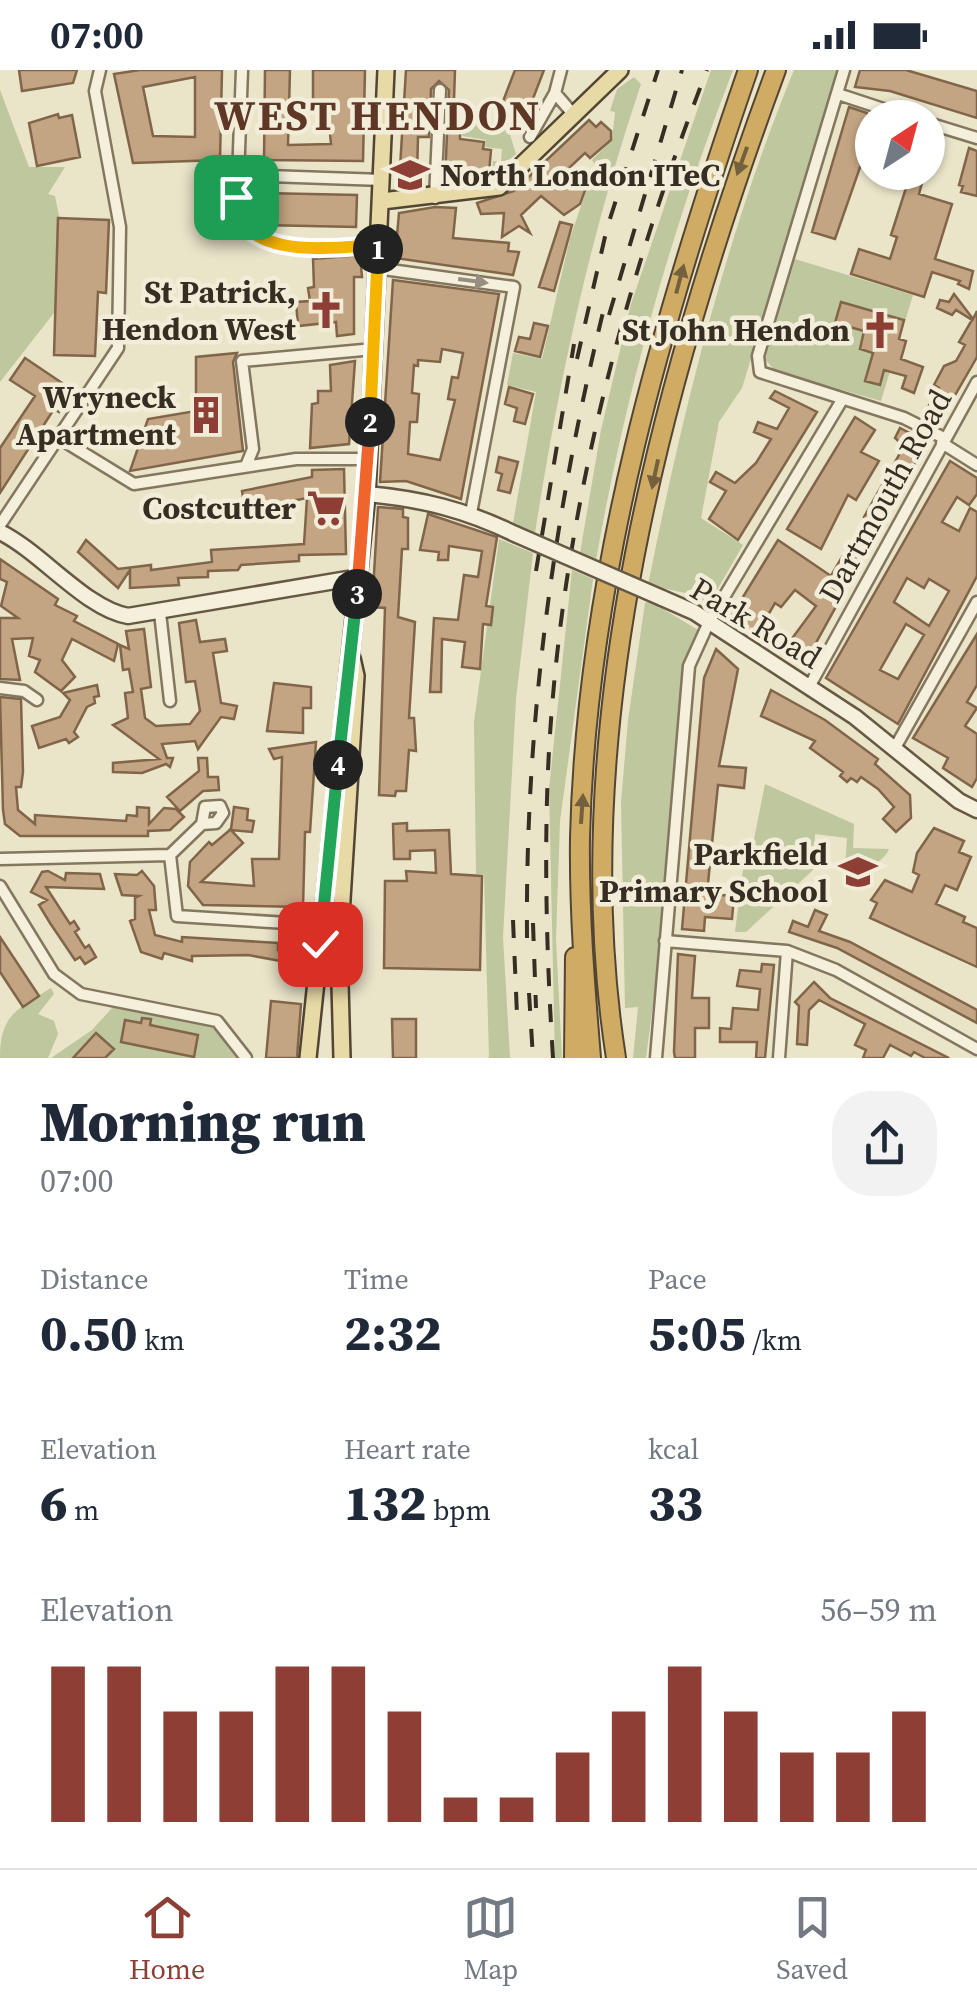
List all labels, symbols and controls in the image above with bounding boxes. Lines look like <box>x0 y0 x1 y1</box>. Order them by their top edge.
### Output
text: 07:00 <box>50 9 144 61</box>
district label: WEST HENDON <box>214 86 542 144</box>
north arrow <box>855 100 945 190</box>
map controls <box>855 100 945 190</box>
one-way arrow <box>734 147 749 177</box>
place label: North London ITeC <box>440 153 720 197</box>
school or university icon: North London ITeC <box>389 154 431 196</box>
pin <box>194 155 279 240</box>
icon: arrive <box>209 170 264 225</box>
pin: 1 <box>353 224 403 274</box>
text: 1 <box>370 230 386 268</box>
one-way arrow <box>672 263 688 294</box>
place label: St Patrick, Hendon West <box>102 270 297 351</box>
one-way arrow <box>458 273 489 289</box>
church icon: St Patrick, Hendon West <box>305 289 347 331</box>
place label: St John Hendon <box>622 308 850 352</box>
church icon: St John Hendon <box>859 309 901 351</box>
place label: Wryneck Apartment <box>16 375 177 456</box>
street label: Dartmouth Road <box>808 381 962 611</box>
building icon: Wryneck Apartment <box>185 394 227 436</box>
pin: 2 <box>345 397 395 447</box>
text: 2 <box>362 403 378 441</box>
one-way arrow <box>646 459 662 490</box>
place label: Costcutter <box>142 486 296 530</box>
supermarket icon: Costcutter <box>305 487 347 529</box>
street label: Park Road <box>682 567 830 679</box>
pin: 3 <box>332 569 382 619</box>
text: 3 <box>349 575 365 613</box>
pin: 4 <box>313 740 363 790</box>
text: 4 <box>330 746 346 784</box>
one-way arrow <box>575 793 591 824</box>
place label: Parkfield Primary School <box>599 832 828 913</box>
school or university icon: Parkfield Primary School <box>837 851 879 893</box>
pin <box>278 902 363 987</box>
icon: check <box>293 917 348 972</box>
text: Morning run <box>40 1084 366 1159</box>
button: share <box>832 1091 937 1196</box>
text: 07:00 <box>40 1159 114 1203</box>
text: Distance <box>40 1260 149 1298</box>
text: Time <box>344 1260 409 1298</box>
text: Pace <box>648 1260 707 1298</box>
text: 0.50 <box>40 1298 138 1367</box>
text: 2:32 <box>344 1298 442 1367</box>
text: 5:05 <box>648 1298 746 1367</box>
text: km <box>138 1321 185 1359</box>
text: /km <box>746 1321 802 1359</box>
text: Elevation <box>40 1430 157 1468</box>
text: Heart rate <box>344 1430 471 1468</box>
text: kcal <box>648 1430 699 1468</box>
text: 6 <box>40 1468 68 1537</box>
text: 132 <box>344 1468 427 1537</box>
text: 33 <box>648 1468 703 1537</box>
text: m <box>68 1491 99 1529</box>
text: bpm <box>427 1491 491 1529</box>
text: Elevation <box>40 1588 174 1632</box>
text: 56–59 m <box>820 1588 937 1632</box>
tab: Home <box>129 1890 205 1988</box>
tab: Map <box>463 1890 518 1988</box>
tab: Saved <box>776 1890 848 1988</box>

